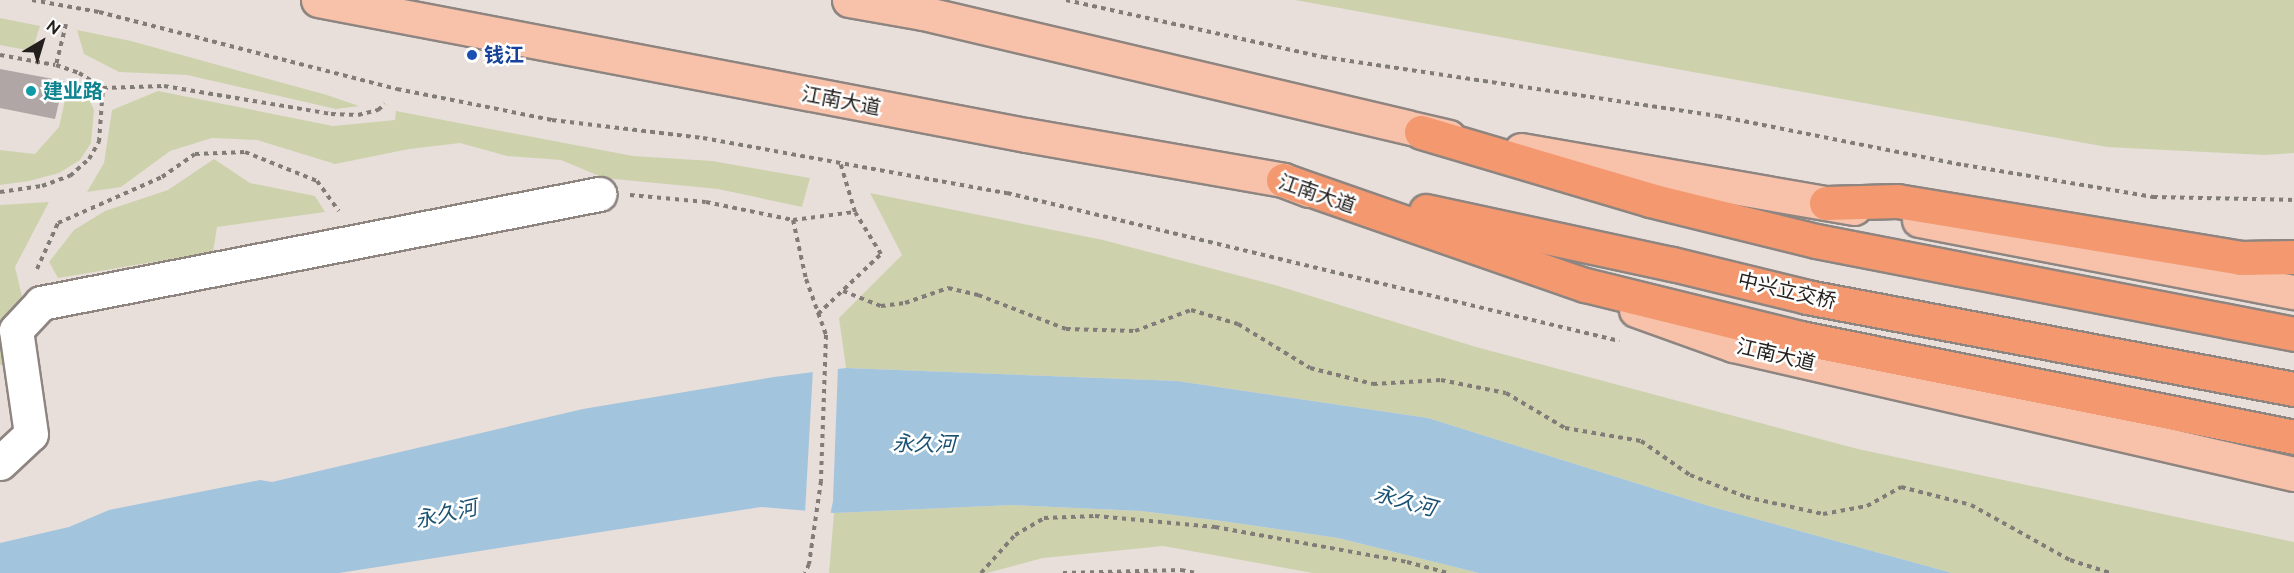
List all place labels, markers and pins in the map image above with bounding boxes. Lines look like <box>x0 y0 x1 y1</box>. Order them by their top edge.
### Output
place label: 钱江 <box>484 43 524 67</box>
marker: 钱江 <box>465 48 479 62</box>
place label: 建业路 <box>43 79 103 103</box>
marker: 建业路 <box>24 84 38 98</box>

